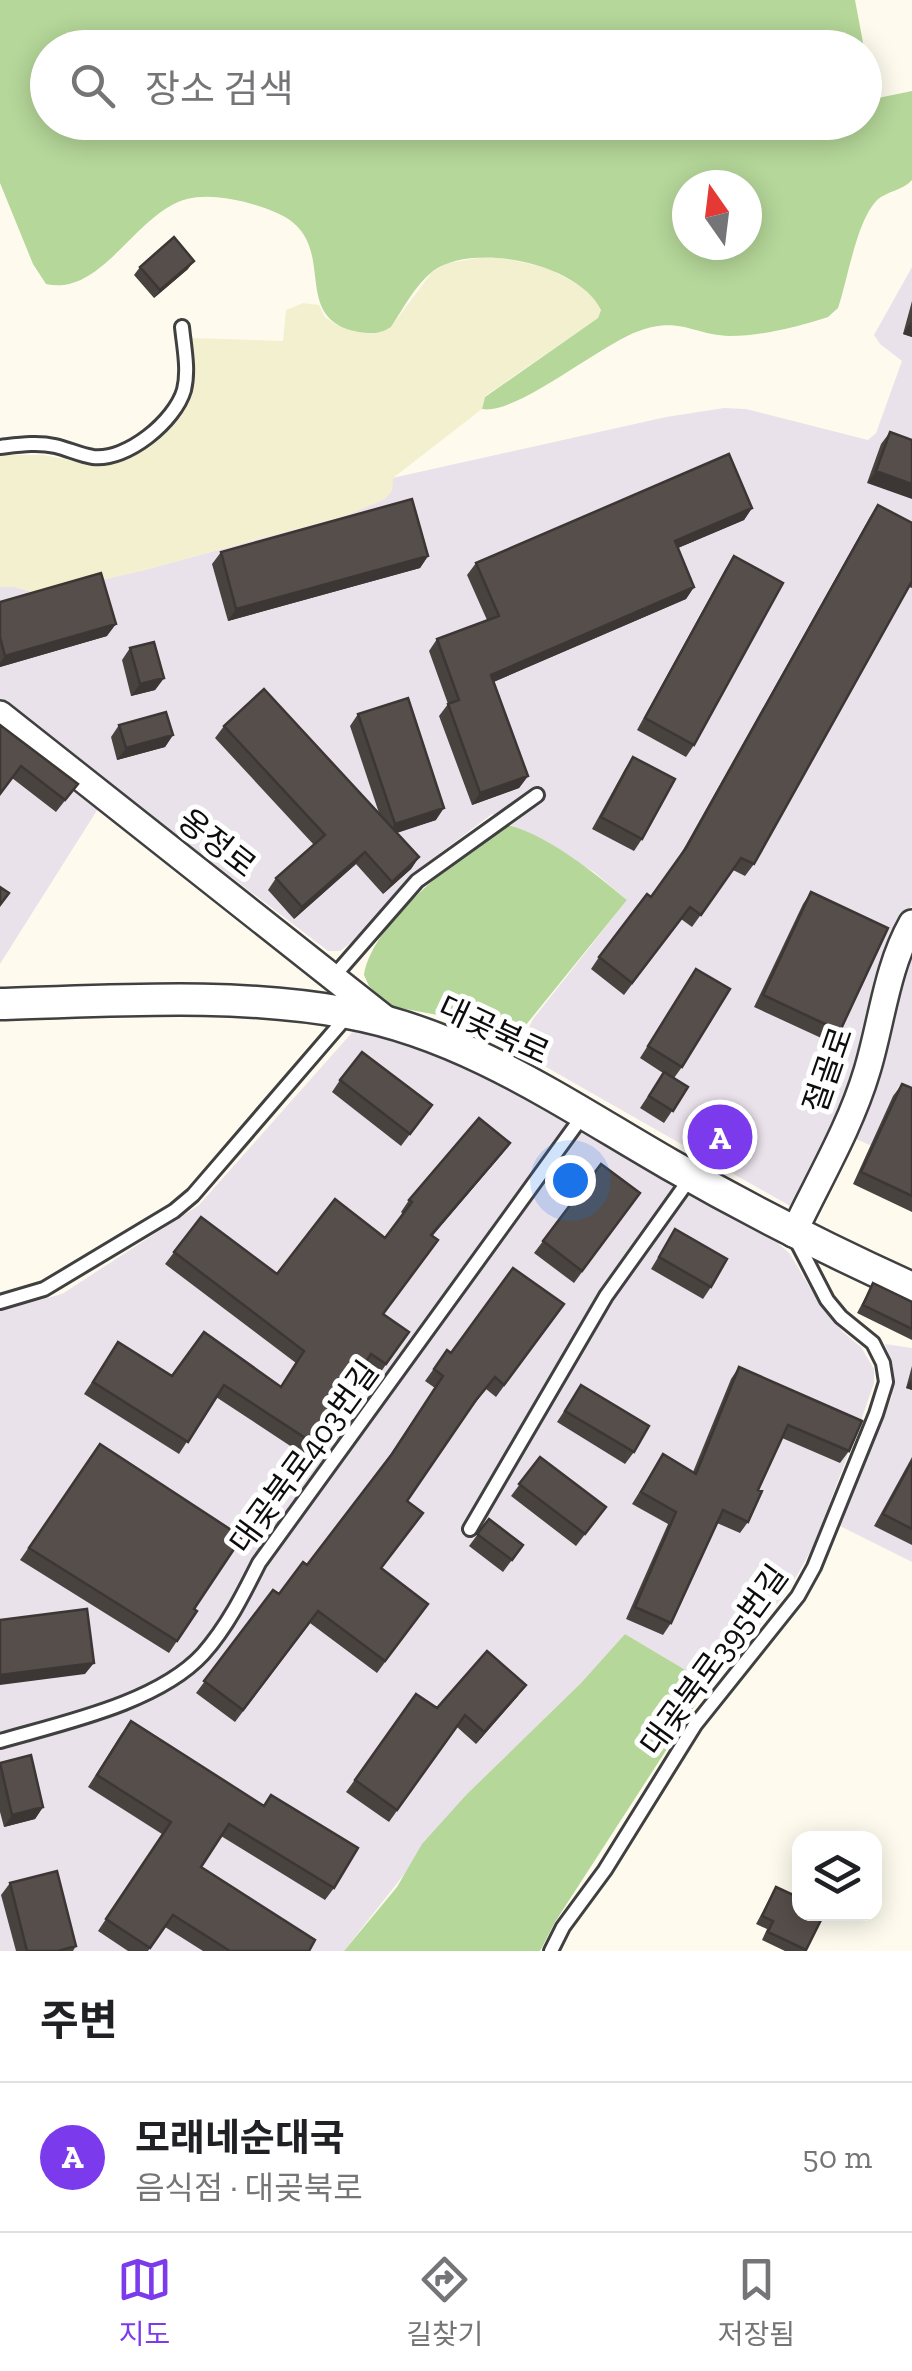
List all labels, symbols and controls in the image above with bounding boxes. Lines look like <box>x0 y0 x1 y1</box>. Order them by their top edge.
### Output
search box <box>30 30 882 140</box>
icon: search <box>65 58 120 113</box>
text: 장소 검색 <box>145 66 293 112</box>
north arrow <box>672 170 762 260</box>
street label: 옹정로 <box>171 801 263 885</box>
street label: 대곶북로 <box>433 988 555 1072</box>
street label: 절골로 <box>796 1022 860 1118</box>
pin: A <box>688 1100 752 1174</box>
your location <box>545 1155 596 1206</box>
street label: 대곶북로403번길 <box>222 1354 386 1560</box>
street label: 대곶북로395번길 <box>632 1558 796 1762</box>
map controls <box>792 1831 882 1921</box>
button: layers <box>792 1831 882 1921</box>
text: 주변 <box>40 1995 117 2046</box>
text: 모래네순대국 <box>135 2115 345 2161</box>
text: A <box>62 2138 83 2176</box>
text: 50 m <box>802 2138 872 2176</box>
text: 음식점 · 대곶북로 <box>135 2169 363 2207</box>
tab: 지도 <box>117 2252 172 2352</box>
tab: 길찾기 <box>406 2252 483 2352</box>
tab: 저장됨 <box>718 2252 795 2352</box>

